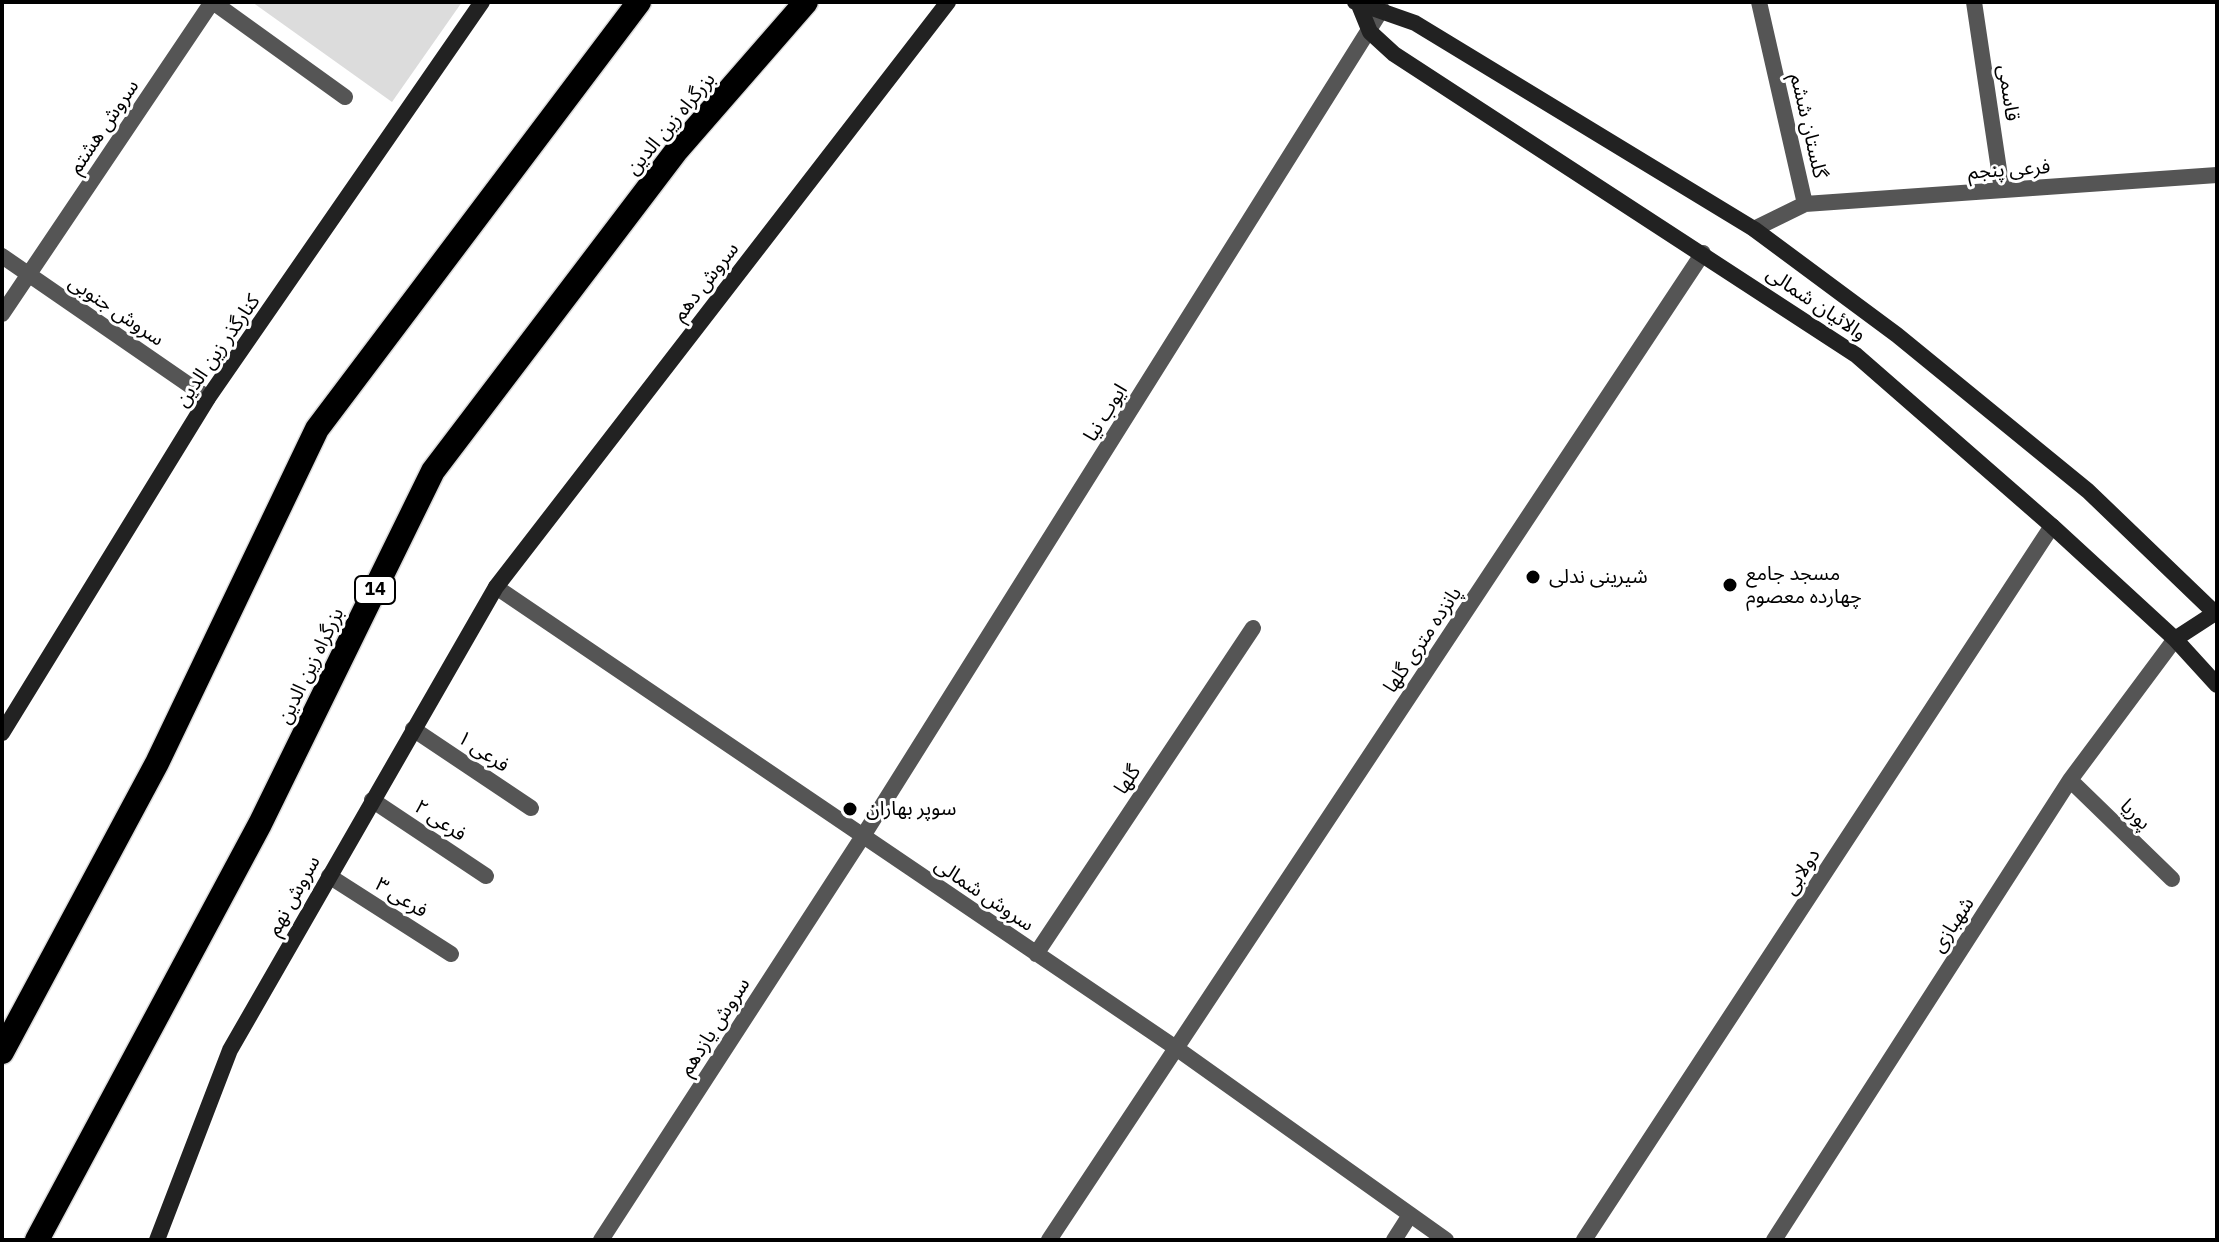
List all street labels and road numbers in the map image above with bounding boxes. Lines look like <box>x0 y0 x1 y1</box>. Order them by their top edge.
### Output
street label: قاسمی <box>1992 63 2024 123</box>
street label: بزرگراه زین الدین <box>621 68 721 180</box>
street label: گلستان ششم <box>1784 71 1832 181</box>
street label: سروش هشتم <box>64 75 144 179</box>
street label: فرعی پنجم <box>1967 155 2051 185</box>
street label: سروش دهم <box>668 238 744 326</box>
street label: والائیان شمالی <box>1761 262 1871 346</box>
street label: سروش جنوبی <box>64 270 168 352</box>
street label: کنارگذر زین الدین <box>170 290 266 412</box>
street label: ایوب نیا <box>1079 380 1133 446</box>
road number: 14 <box>355 576 395 604</box>
street label: پانزده متری گلها <box>1379 582 1467 698</box>
street label: بزرگراه زین الدین <box>273 604 349 728</box>
street label: فرعی ۱ <box>453 726 513 778</box>
street label: گلها <box>1110 761 1146 799</box>
street label: فرعی ۲ <box>410 795 470 847</box>
street label: پوریا <box>2115 795 2155 835</box>
street label: دولابی <box>1778 844 1826 900</box>
street label: سروش نهم <box>262 852 326 940</box>
street label: سروش شمالی <box>930 853 1038 937</box>
street label: فرعی ۳ <box>370 873 432 923</box>
street label: شهبازی <box>1926 893 1980 957</box>
street label: سروش یازدهم <box>674 973 756 1081</box>

